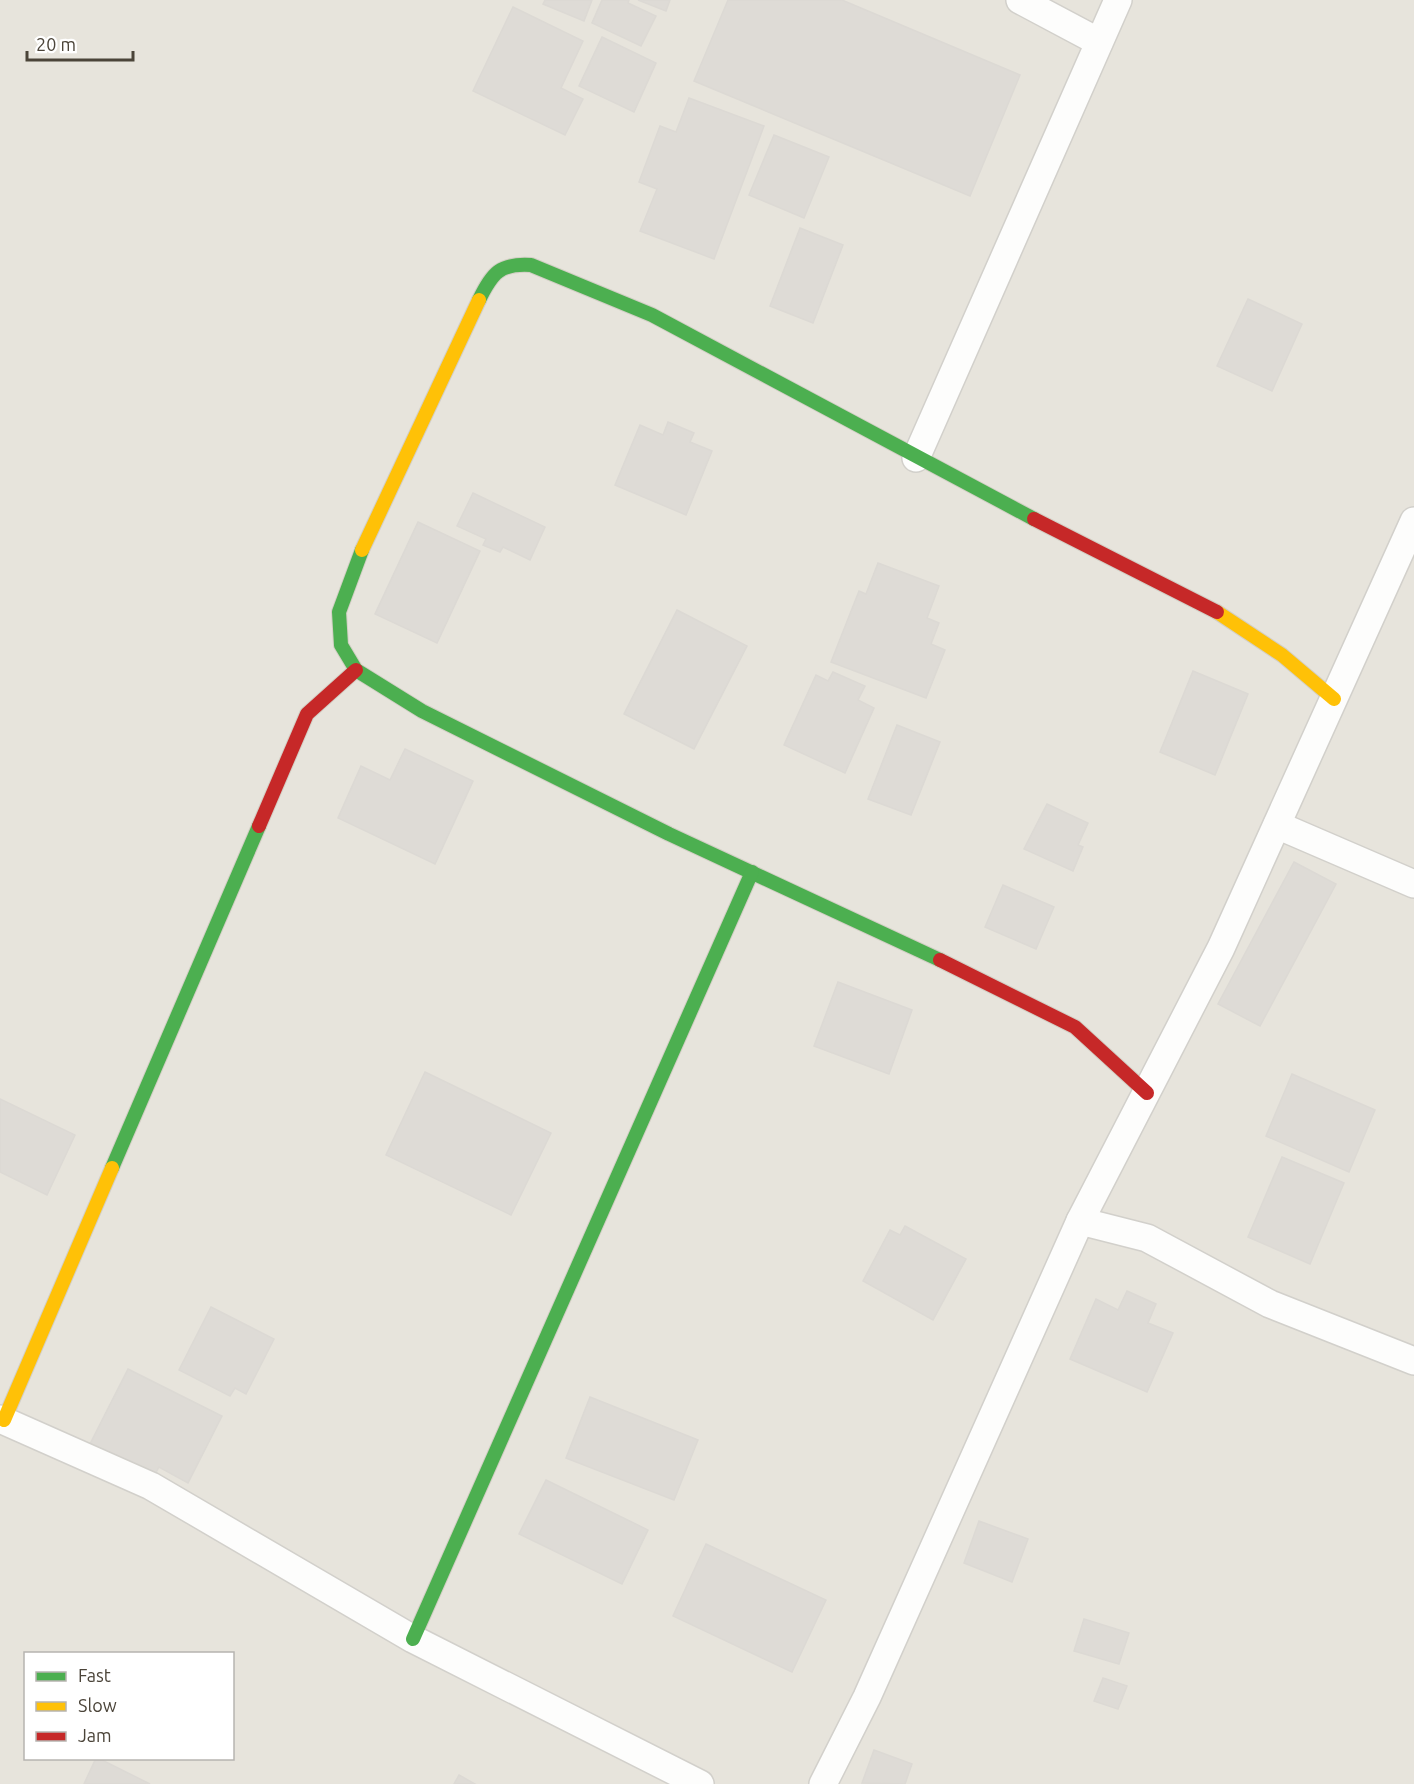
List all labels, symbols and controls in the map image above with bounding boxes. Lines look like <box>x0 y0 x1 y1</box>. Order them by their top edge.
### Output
scale bar <box>27 24 134 62</box>
text: 20 m <box>36 34 76 54</box>
legend <box>24 1652 234 1760</box>
text: Fast <box>78 1665 111 1685</box>
text: Slow <box>78 1695 117 1715</box>
text: Jam <box>78 1725 112 1745</box>

